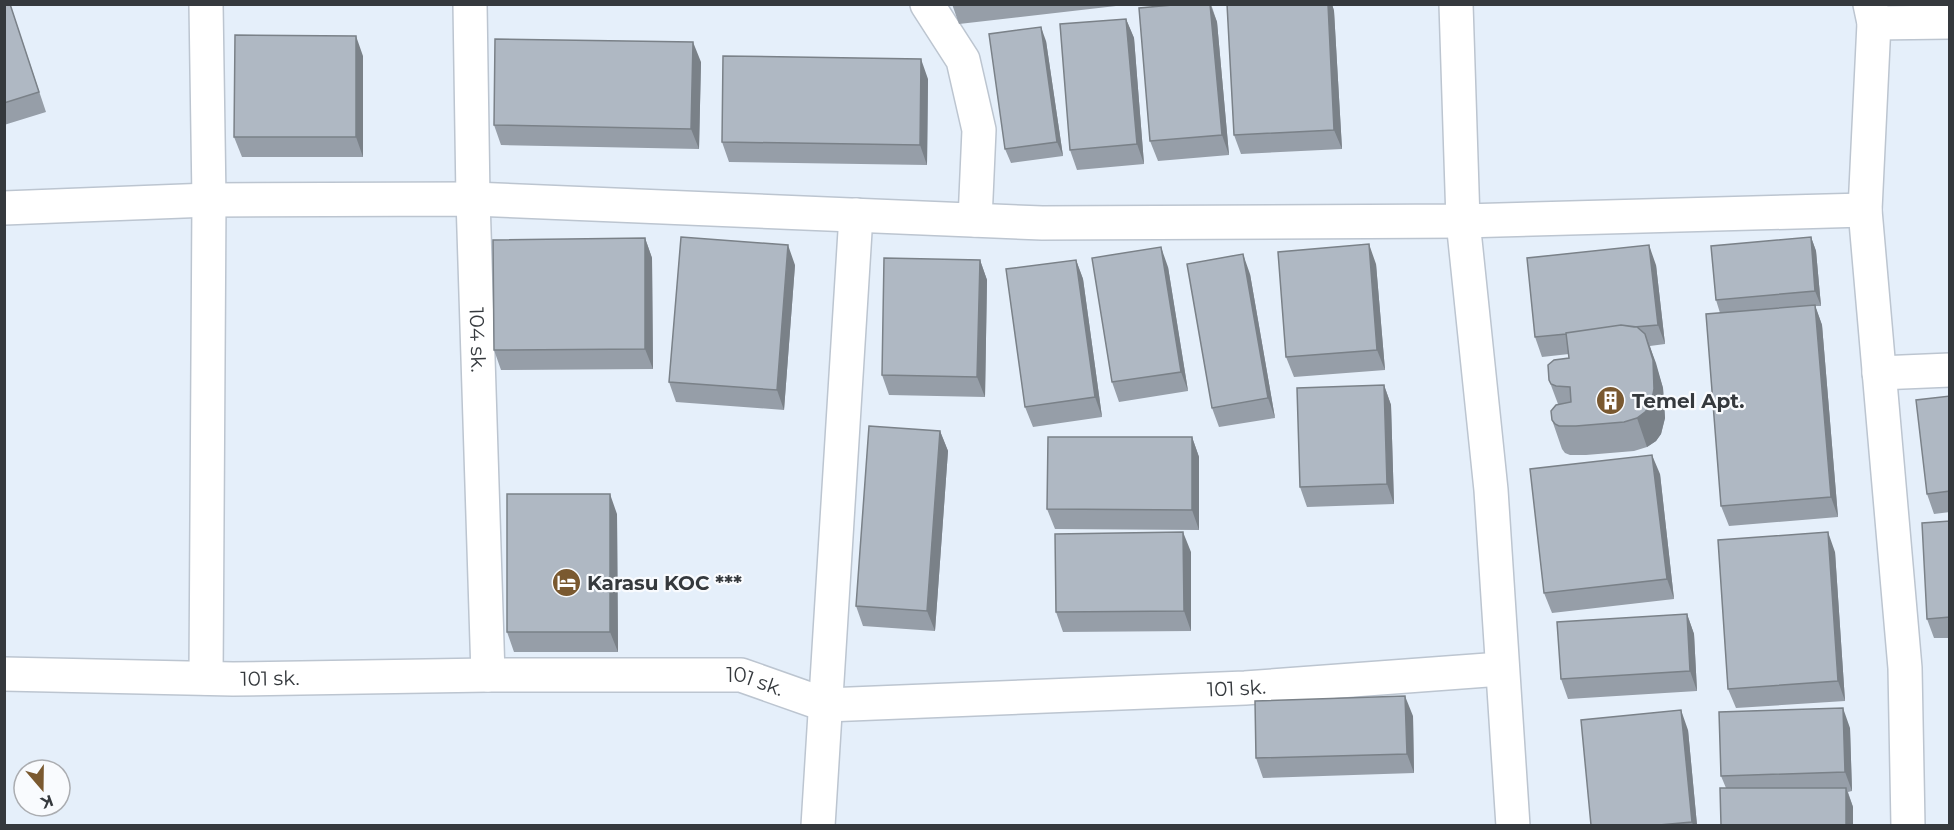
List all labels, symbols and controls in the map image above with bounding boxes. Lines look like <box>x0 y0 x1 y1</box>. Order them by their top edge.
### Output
street label: 104 sk. <box>464 307 490 373</box>
building icon: Temel Apt. <box>1595 385 1627 417</box>
place label: Temel Apt. <box>1632 389 1745 413</box>
hotel icon: Karasu KOC *** <box>550 567 582 599</box>
place label: Karasu KOC *** <box>587 571 742 595</box>
street label: 101 sk. <box>726 663 787 701</box>
street label: 101 sk. <box>240 666 300 691</box>
street label: 101 sk. <box>1206 674 1267 702</box>
north arrow <box>12 758 72 818</box>
text: K <box>37 791 56 813</box>

